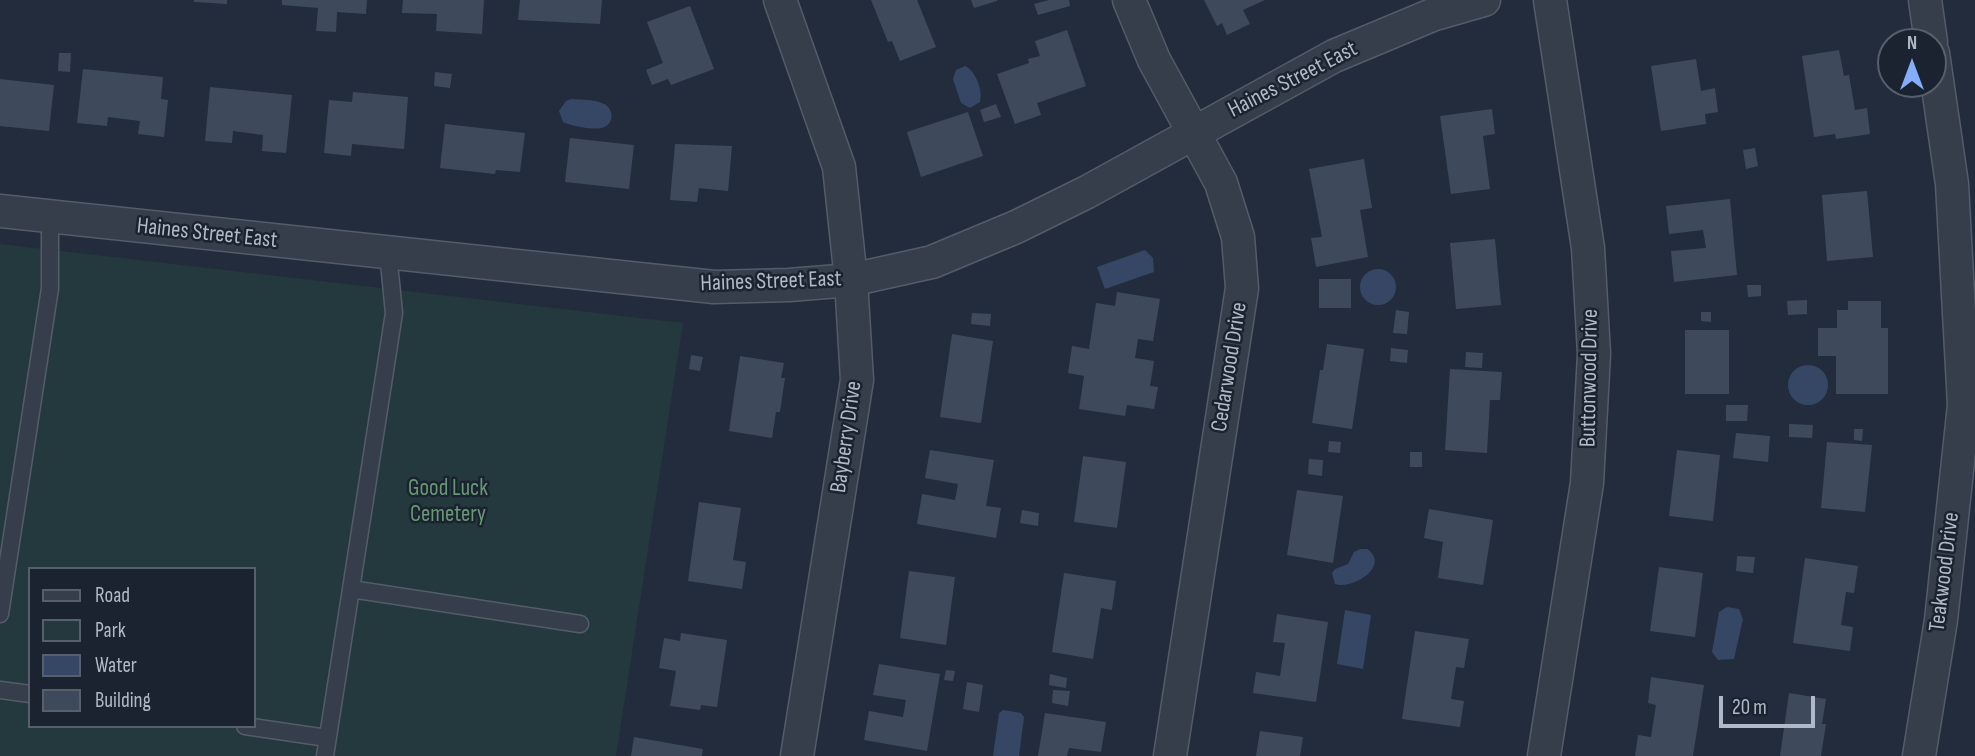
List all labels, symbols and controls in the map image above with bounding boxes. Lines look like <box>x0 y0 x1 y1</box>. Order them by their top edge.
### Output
north arrow <box>1877 28 1947 98</box>
text: N <box>1907 32 1917 55</box>
street label: Haines Street East <box>1224 36 1362 124</box>
street label: Haines Street East <box>135 213 279 255</box>
street label: Haines Street East <box>700 266 842 298</box>
street label: Cedarwood Drive <box>1206 300 1254 434</box>
street label: Buttonwood Drive <box>1575 309 1605 447</box>
street label: Bayberry Drive <box>825 379 869 495</box>
park label: Good Luck Cemetery <box>408 475 488 529</box>
street label: Teakwood Drive <box>1924 511 1966 633</box>
legend <box>28 567 256 728</box>
text: Road <box>95 583 130 608</box>
text: Park <box>95 618 126 643</box>
text: Water <box>95 653 137 678</box>
scale bar <box>1723 682 1819 726</box>
text: Building <box>95 688 151 713</box>
text: 20 m <box>1732 695 1767 720</box>

